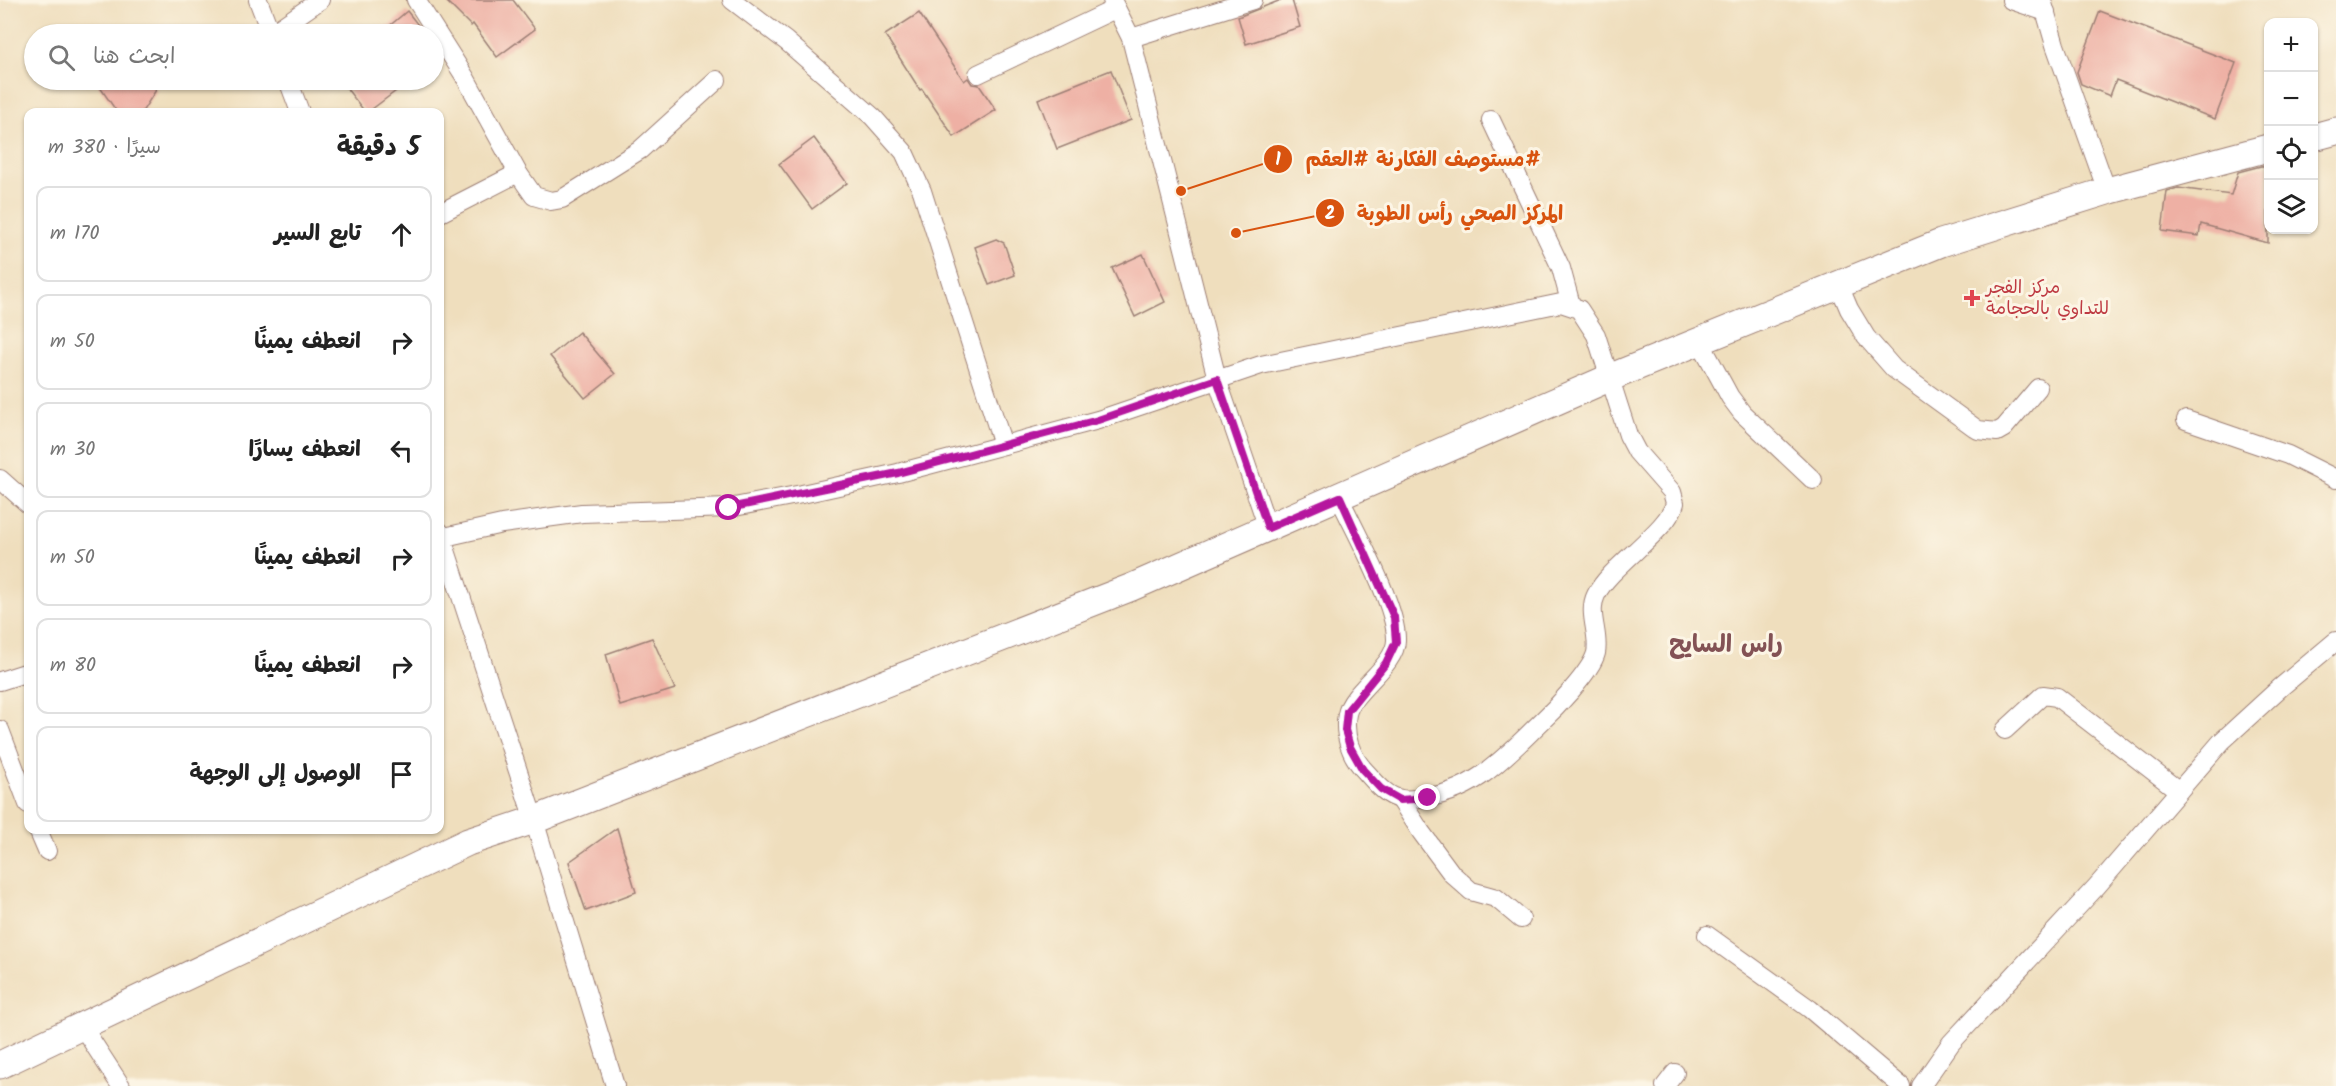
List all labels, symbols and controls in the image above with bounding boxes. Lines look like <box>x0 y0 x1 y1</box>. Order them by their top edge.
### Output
map controls <box>2264 18 2318 234</box>
button: + <box>2264 18 2318 72</box>
search box <box>24 24 444 90</box>
text: ابحث هنا <box>93 40 175 75</box>
icon: search <box>45 41 78 74</box>
button: − <box>2264 72 2318 126</box>
button: locate <box>2264 126 2318 180</box>
text: 5 دقيقة <box>337 127 420 169</box>
text: سيرًا · 380 m <box>48 132 161 164</box>
callout: مستوصف الفكارنة #العقم# <box>1263 140 1552 178</box>
text: مستوصف الفكارنة #العقم# <box>1306 145 1541 177</box>
text: 1 <box>1275 146 1281 175</box>
button: layers <box>2264 180 2318 234</box>
callout: المركز الصحي رأس الطوبة <box>1315 194 1575 232</box>
text: المركز الصحي رأس الطوبة <box>1357 199 1563 231</box>
text: 2 <box>1325 200 1335 229</box>
text: تابع السير <box>274 217 361 252</box>
text: 170 m <box>50 218 99 250</box>
icon: ahead <box>385 218 418 251</box>
place label: مركز الفجر للتداوي بالحجامة <box>1984 274 2109 324</box>
marker: مركز الفجر للتداوي بالحجامة <box>1963 289 1981 307</box>
text: انعطف يمينًا <box>254 325 361 360</box>
text: 50 m <box>50 326 95 358</box>
icon: right <box>385 326 418 359</box>
text: انعطف يسارًا <box>249 433 361 468</box>
text: 30 m <box>50 434 95 466</box>
icon: left <box>385 434 418 467</box>
route start <box>715 494 741 520</box>
text: انعطف يمينًا <box>254 541 361 576</box>
text: 50 m <box>50 542 95 574</box>
icon: right <box>385 542 418 575</box>
district label: راس السايح <box>1669 626 1783 665</box>
text: انعطف يمينًا <box>254 649 361 684</box>
text: 80 m <box>50 650 96 682</box>
icon: right <box>385 650 418 683</box>
text: الوصول إلى الوجهة <box>189 757 361 792</box>
icon: arrive <box>385 758 418 791</box>
route end <box>1414 784 1440 810</box>

